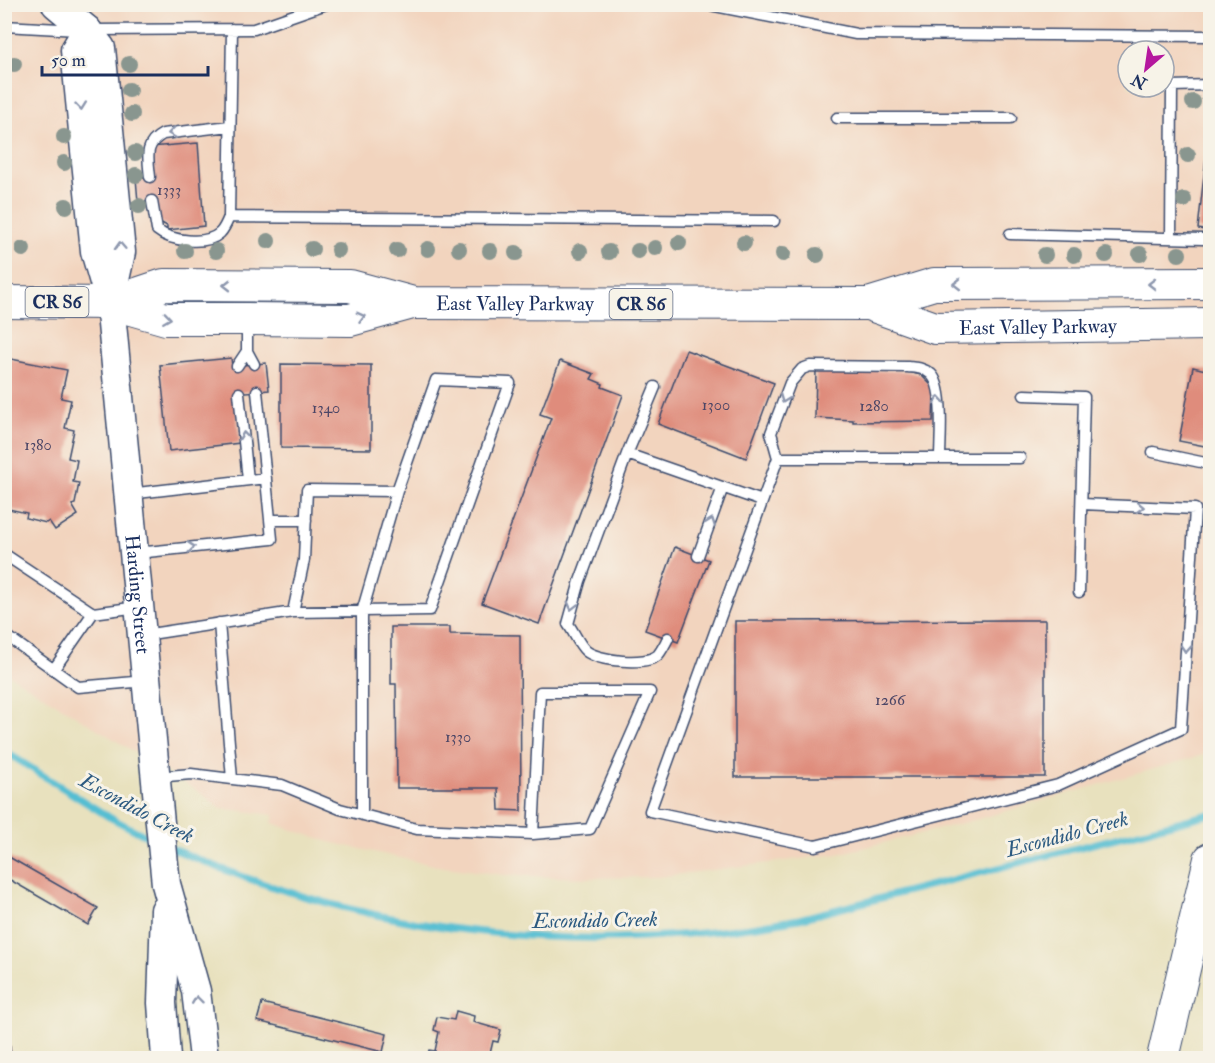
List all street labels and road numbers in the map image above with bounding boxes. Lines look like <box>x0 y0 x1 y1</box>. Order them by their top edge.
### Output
road number: CR S6 <box>26 287 88 317</box>
road number: CR S6 <box>610 289 672 319</box>
street label: East Valley Parkway <box>436 291 595 316</box>
street label: East Valley Parkway <box>959 313 1118 341</box>
street label: Harding Street <box>119 533 156 656</box>

